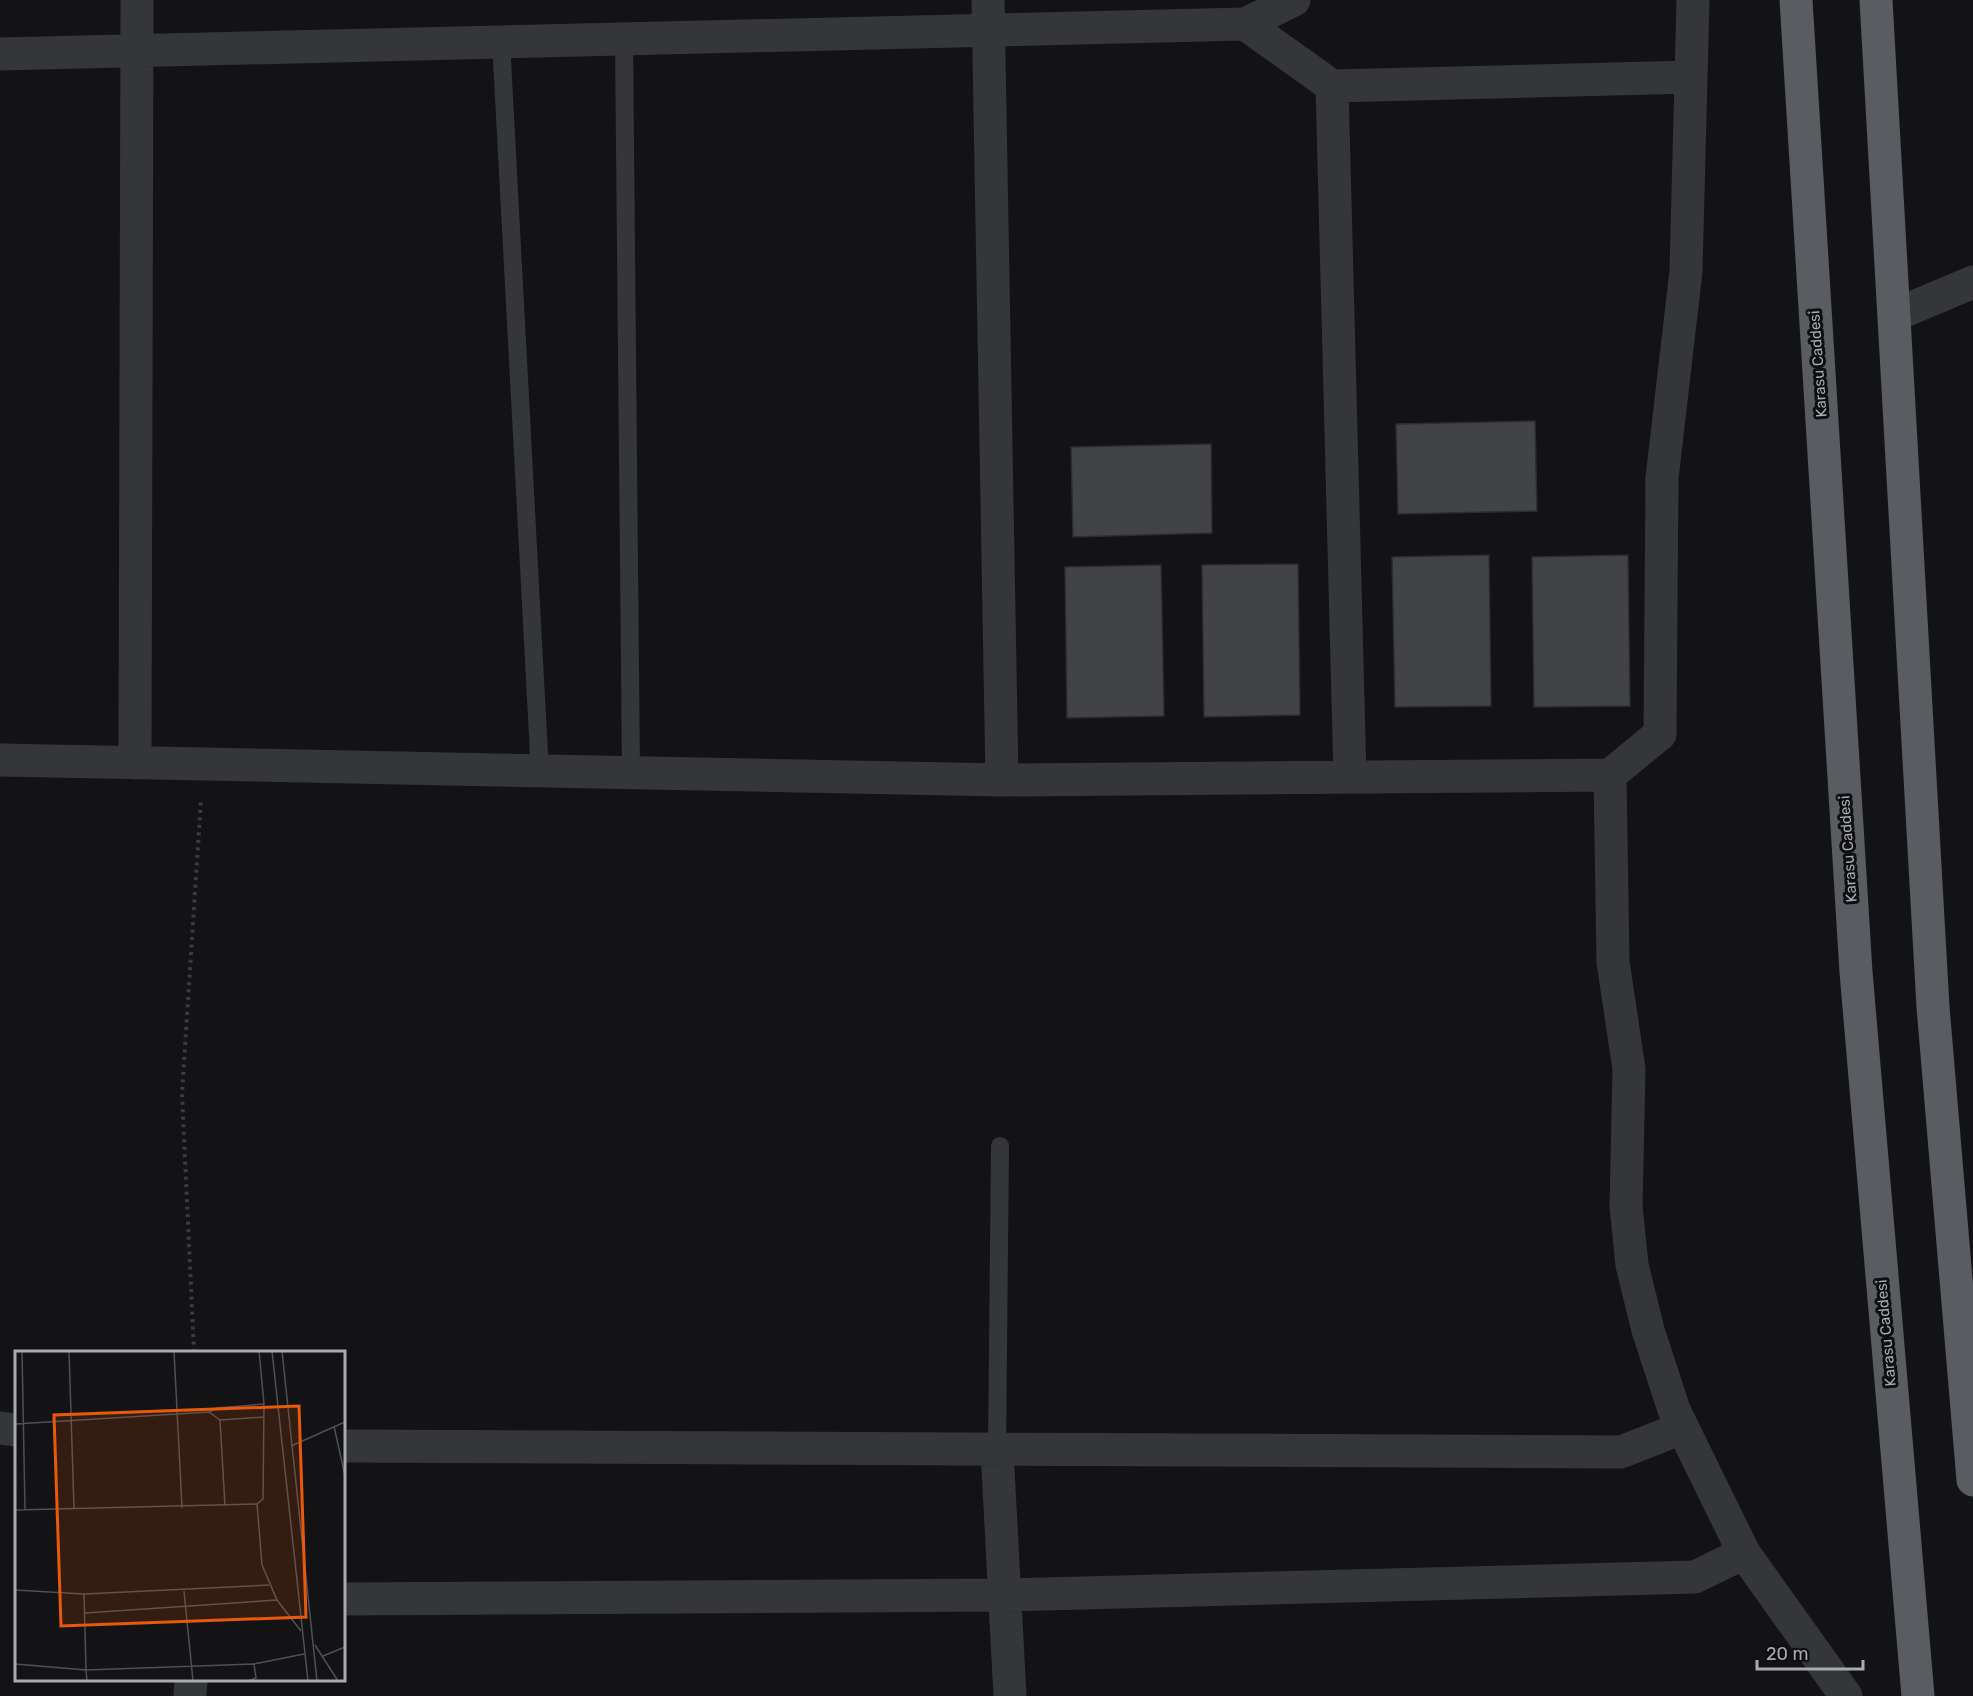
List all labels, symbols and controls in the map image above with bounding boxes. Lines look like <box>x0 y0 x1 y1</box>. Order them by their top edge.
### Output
street label: Karasu Caddesi <box>1805 310 1831 418</box>
street label: Karasu Caddesi <box>1835 795 1861 903</box>
street label: Karasu Caddesi <box>1872 1279 1900 1387</box>
inset map <box>15 1351 345 1681</box>
scale bar <box>1757 1633 1864 1671</box>
text: 20 m <box>1766 1643 1808 1665</box>

